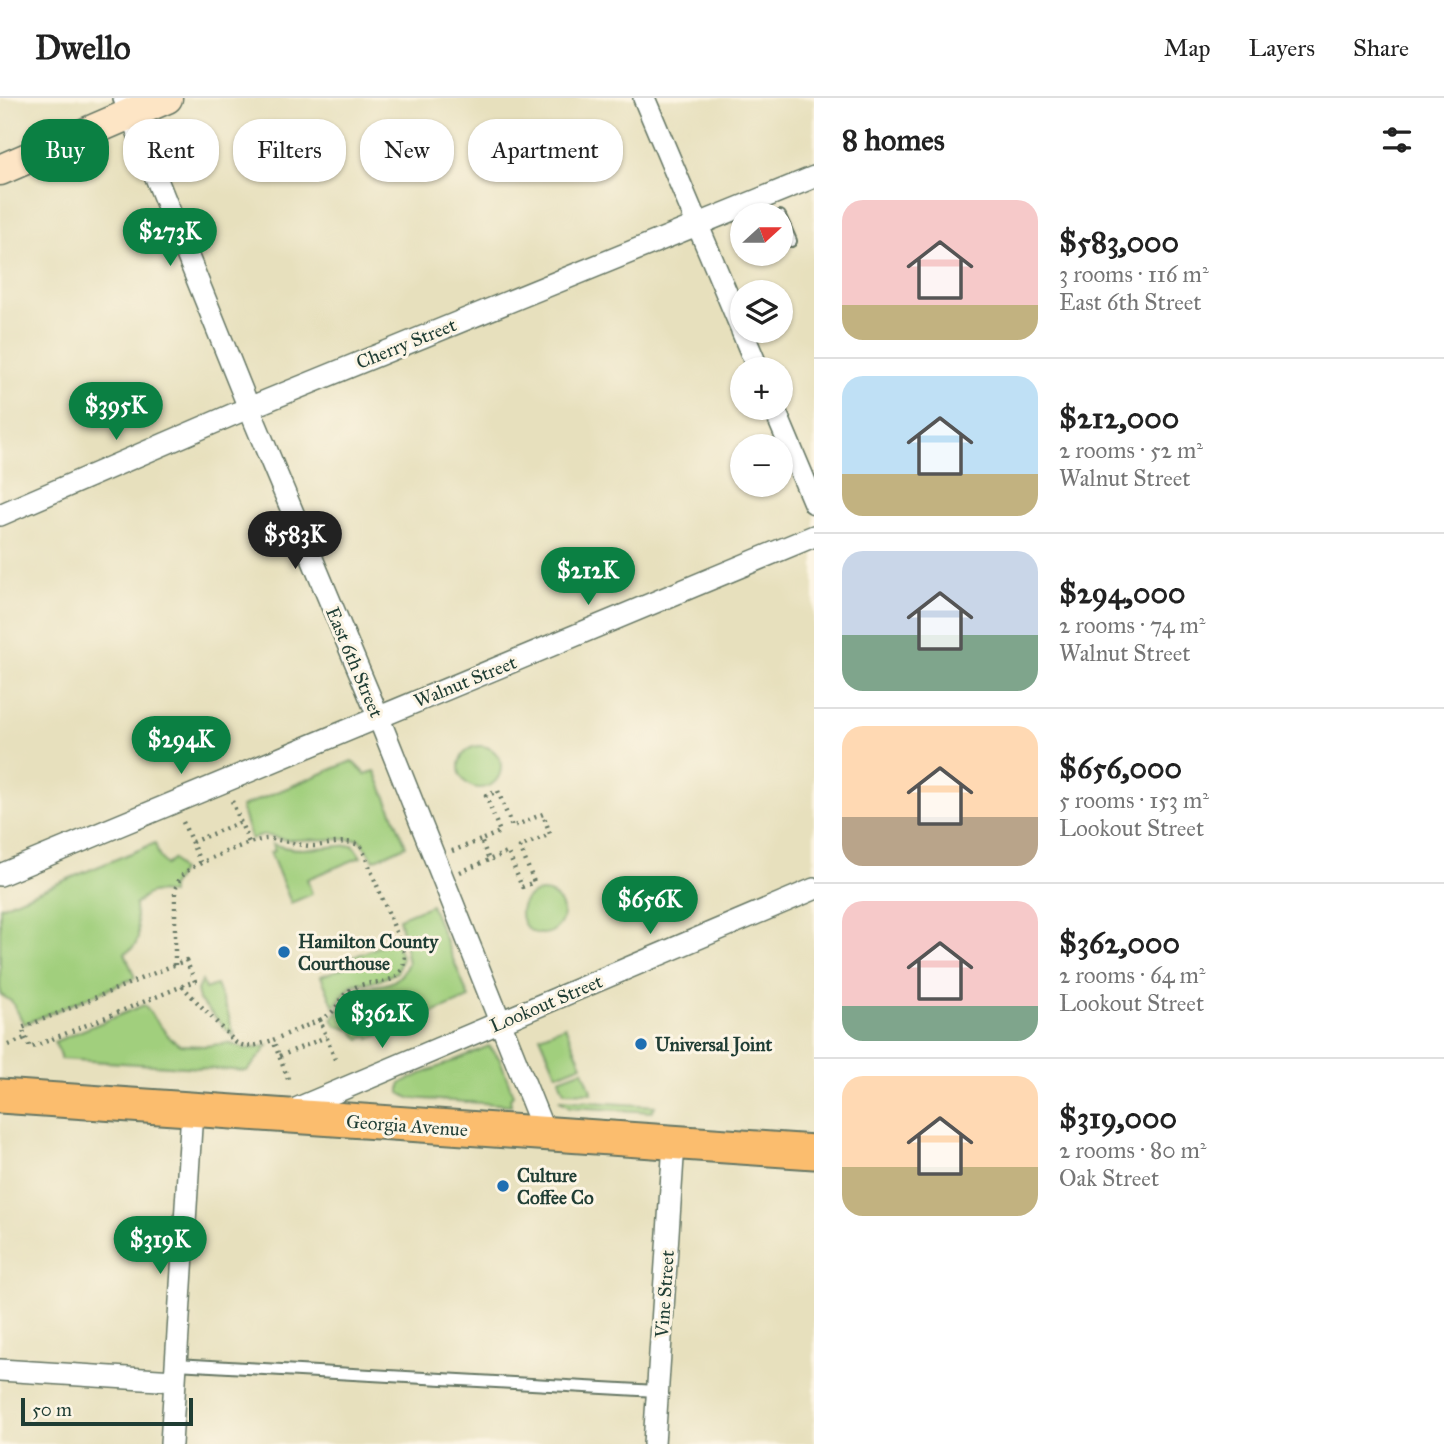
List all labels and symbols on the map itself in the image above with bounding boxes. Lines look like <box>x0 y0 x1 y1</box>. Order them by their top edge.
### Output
north arrow <box>730 203 793 266</box>
pin: $273K <box>121 208 219 268</box>
street label: Cherry Street <box>353 313 460 374</box>
pin: $395K <box>67 382 165 442</box>
pin: $583K <box>246 512 344 571</box>
pin: $212K <box>539 547 637 607</box>
street label: East 6th Street <box>321 604 388 721</box>
street label: Walnut Street <box>411 650 520 712</box>
pin: $294K <box>132 716 230 776</box>
pin: $656K <box>601 876 699 936</box>
place label: Hamilton County Courthouse <box>298 930 439 975</box>
marker: Hamilton County Courthouse <box>276 944 292 960</box>
street label: Lookout Street <box>487 969 606 1037</box>
pin: $362K <box>333 990 431 1050</box>
place label: Universal Joint <box>655 1033 772 1057</box>
marker: Universal Joint <box>633 1036 649 1052</box>
street label: Georgia Avenue <box>345 1110 469 1142</box>
place label: Culture Coffee Co <box>517 1164 594 1209</box>
marker: Culture Coffee Co <box>495 1178 511 1194</box>
pin: $319K <box>111 1216 209 1276</box>
street label: Vine Street <box>650 1249 679 1340</box>
scale bar <box>21 1395 192 1427</box>

